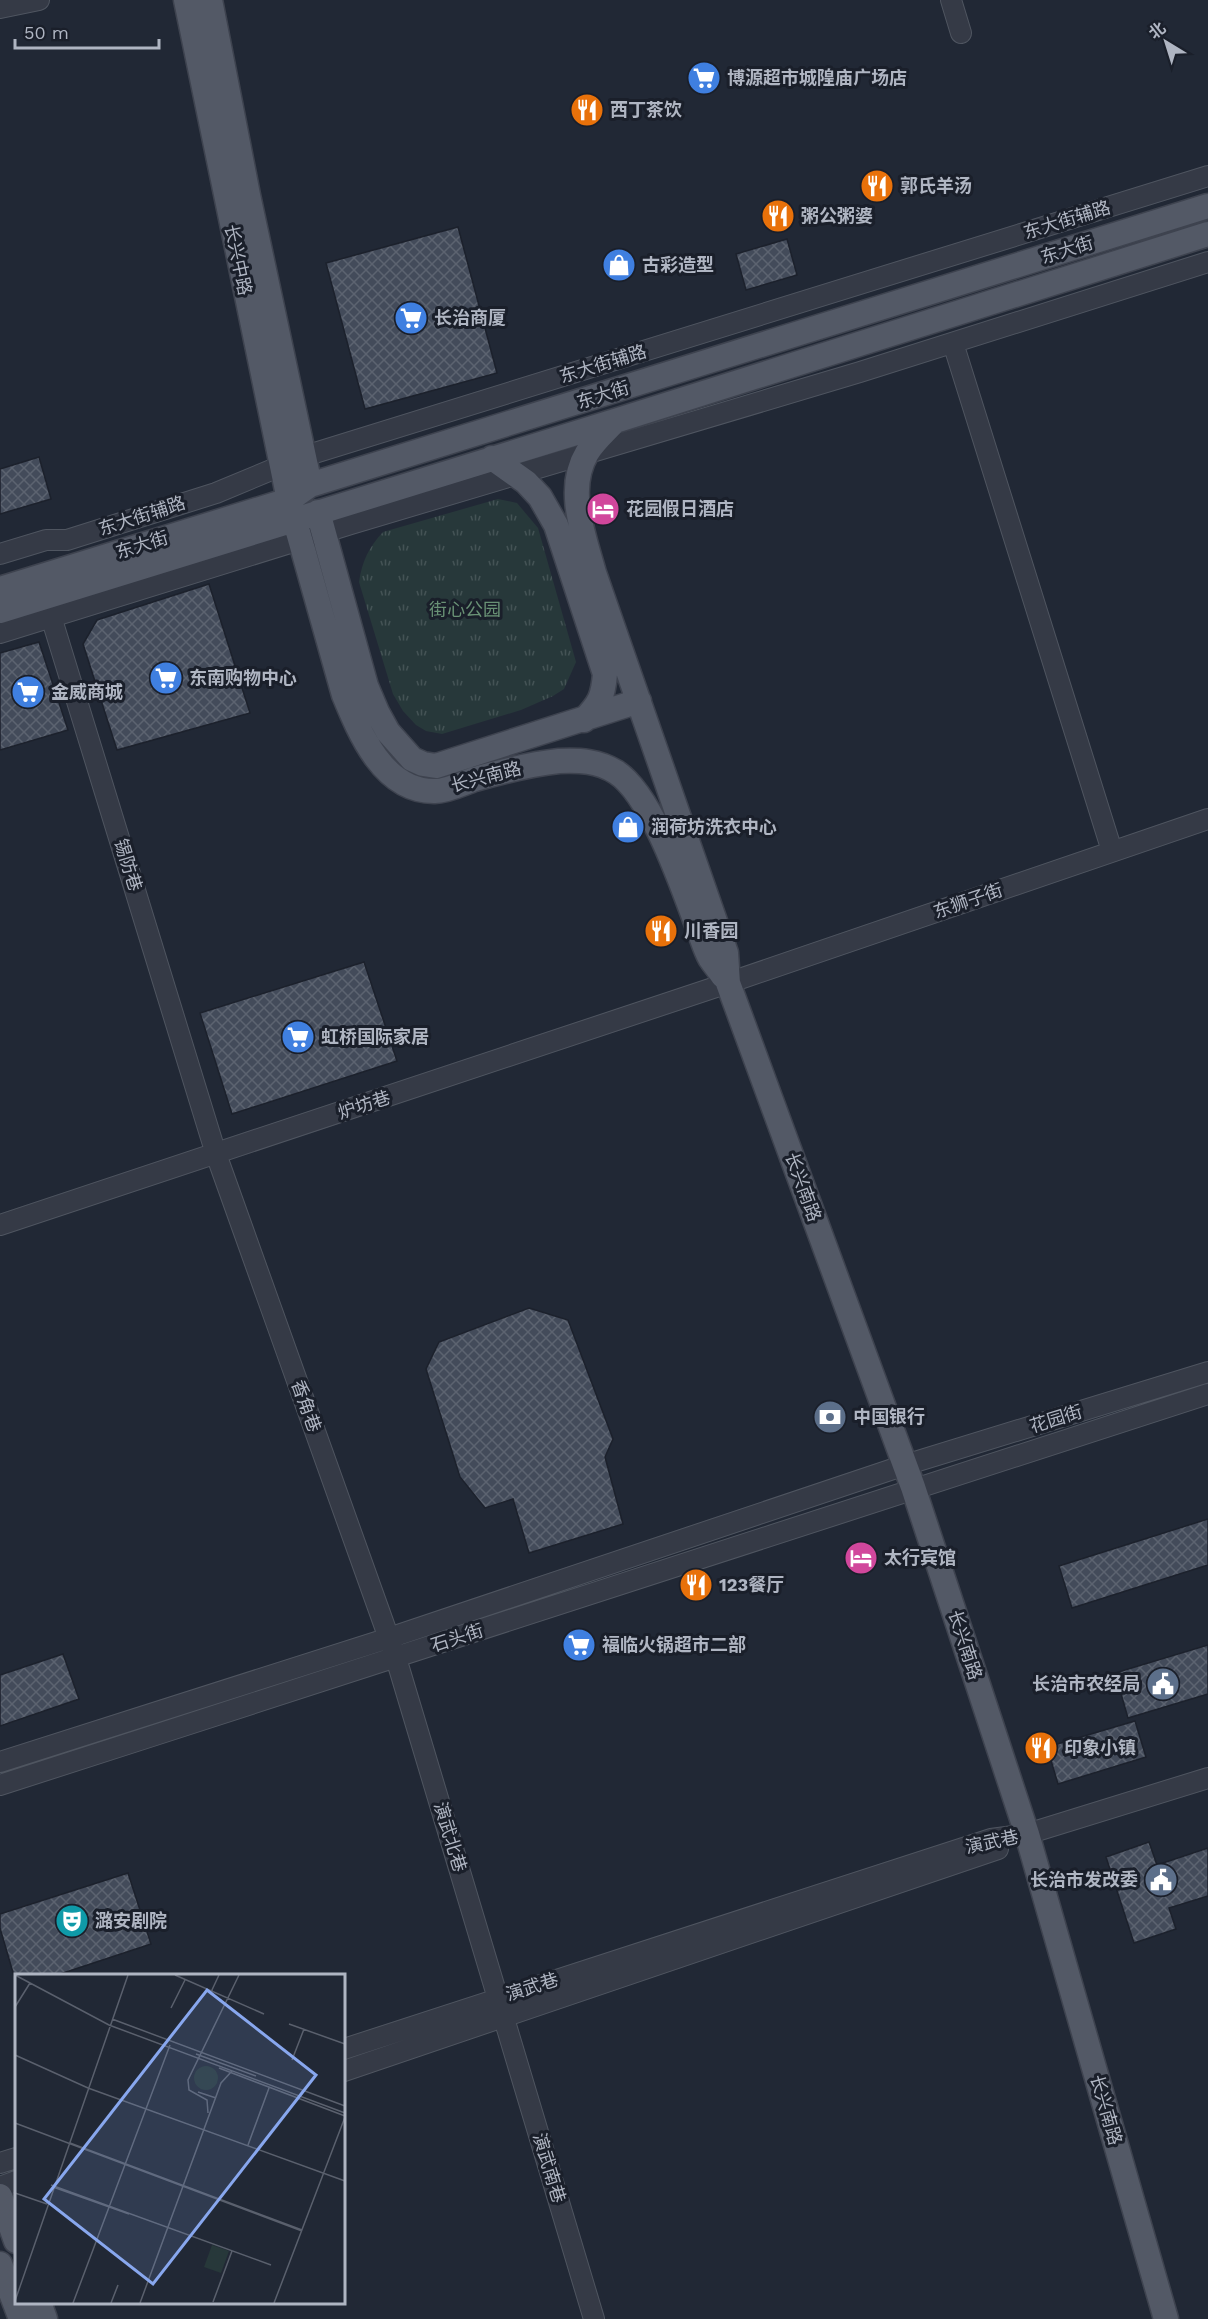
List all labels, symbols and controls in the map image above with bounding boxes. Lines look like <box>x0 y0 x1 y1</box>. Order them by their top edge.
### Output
scale bar <box>15 12 159 50</box>
north arrow <box>1136 12 1196 72</box>
text: 北 <box>1145 18 1169 43</box>
text: 50 m <box>24 22 69 43</box>
supermarket icon: 博源超市城隍庙广场店 <box>686 60 722 96</box>
place label: 博源超市城隍庙广场店 <box>727 67 907 88</box>
restaurant icon: 西丁茶饮 <box>569 92 605 128</box>
place label: 西丁茶饮 <box>610 99 682 120</box>
restaurant icon: 郭氏羊汤 <box>859 168 895 204</box>
place label: 郭氏羊汤 <box>900 175 972 196</box>
street label: 东大街辅路 <box>1021 196 1113 243</box>
restaurant icon: 粥公粥婆 <box>760 198 796 234</box>
place label: 粥公粥婆 <box>801 205 873 226</box>
street label: 长兴中路 <box>221 222 256 297</box>
street label: 东大街 <box>1038 232 1096 267</box>
shop icon: 古彩造型 <box>601 247 637 283</box>
place label: 古彩造型 <box>642 254 714 275</box>
supermarket icon: 长治商厦 <box>393 300 429 336</box>
place label: 长治商厦 <box>434 307 506 328</box>
street label: 东大街辅路 <box>557 340 649 387</box>
street label: 东大街 <box>574 377 632 412</box>
hotel icon: 花园假日酒店 <box>585 491 621 527</box>
street label: 东大街辅路 <box>96 492 188 539</box>
place label: 花园假日酒店 <box>626 498 734 519</box>
street label: 东大街 <box>113 527 171 562</box>
park label: 街心公园 <box>429 599 501 620</box>
supermarket icon: 东南购物中心 <box>148 660 184 696</box>
place label: 东南购物中心 <box>189 667 297 688</box>
supermarket icon: 金威商城 <box>10 674 46 710</box>
place label: 金威商城 <box>51 681 123 702</box>
street label: 长兴南路 <box>448 757 523 796</box>
shop icon: 润荷坊洗衣中心 <box>610 809 646 845</box>
place label: 润荷坊洗衣中心 <box>651 816 777 837</box>
street label: 锡防巷 <box>111 836 146 894</box>
street label: 东狮子街 <box>930 879 1005 922</box>
restaurant icon: 川香园 <box>643 913 679 949</box>
place label: 川香园 <box>684 920 738 941</box>
supermarket icon: 虹桥国际家居 <box>280 1019 316 1055</box>
place label: 虹桥国际家居 <box>321 1026 429 1047</box>
street label: 炉坊巷 <box>335 1086 393 1123</box>
street label: 长兴南路 <box>781 1149 826 1224</box>
street label: 香角巷 <box>287 1377 326 1435</box>
bank icon: 中国银行 <box>812 1399 848 1435</box>
street label: 花园街 <box>1027 1401 1085 1436</box>
place label: 中国银行 <box>853 1406 925 1427</box>
hotel icon: 太行宾馆 <box>843 1540 879 1576</box>
place label: 太行宾馆 <box>884 1547 956 1568</box>
restaurant icon: 123餐厅 <box>678 1567 714 1603</box>
place label: 123餐厅 <box>719 1574 784 1595</box>
street label: 长兴南路 <box>944 1607 987 1682</box>
street label: 石头街 <box>428 1619 486 1656</box>
supermarket icon: 福临火锅超市二部 <box>561 1627 597 1663</box>
place label: 福临火锅超市二部 <box>602 1634 746 1655</box>
public building icon: 长治市农经局 <box>1145 1666 1181 1702</box>
place label: 长治市农经局 <box>1032 1673 1140 1694</box>
restaurant icon: 印象小镇 <box>1023 1730 1059 1766</box>
place label: 印象小镇 <box>1064 1737 1136 1758</box>
street label: 演武北巷 <box>430 1799 471 1874</box>
street label: 演武巷 <box>963 1826 1020 1857</box>
public building icon: 长治市发改委 <box>1143 1862 1179 1898</box>
place label: 长治市发改委 <box>1030 1869 1138 1890</box>
theatre icon: 潞安剧院 <box>54 1903 90 1939</box>
place label: 潞安剧院 <box>95 1910 167 1931</box>
street label: 演武巷 <box>503 1968 561 2005</box>
inset map <box>15 1974 345 2304</box>
street label: 长兴南路 <box>1086 2072 1126 2147</box>
street label: 演武南巷 <box>529 2130 570 2205</box>

